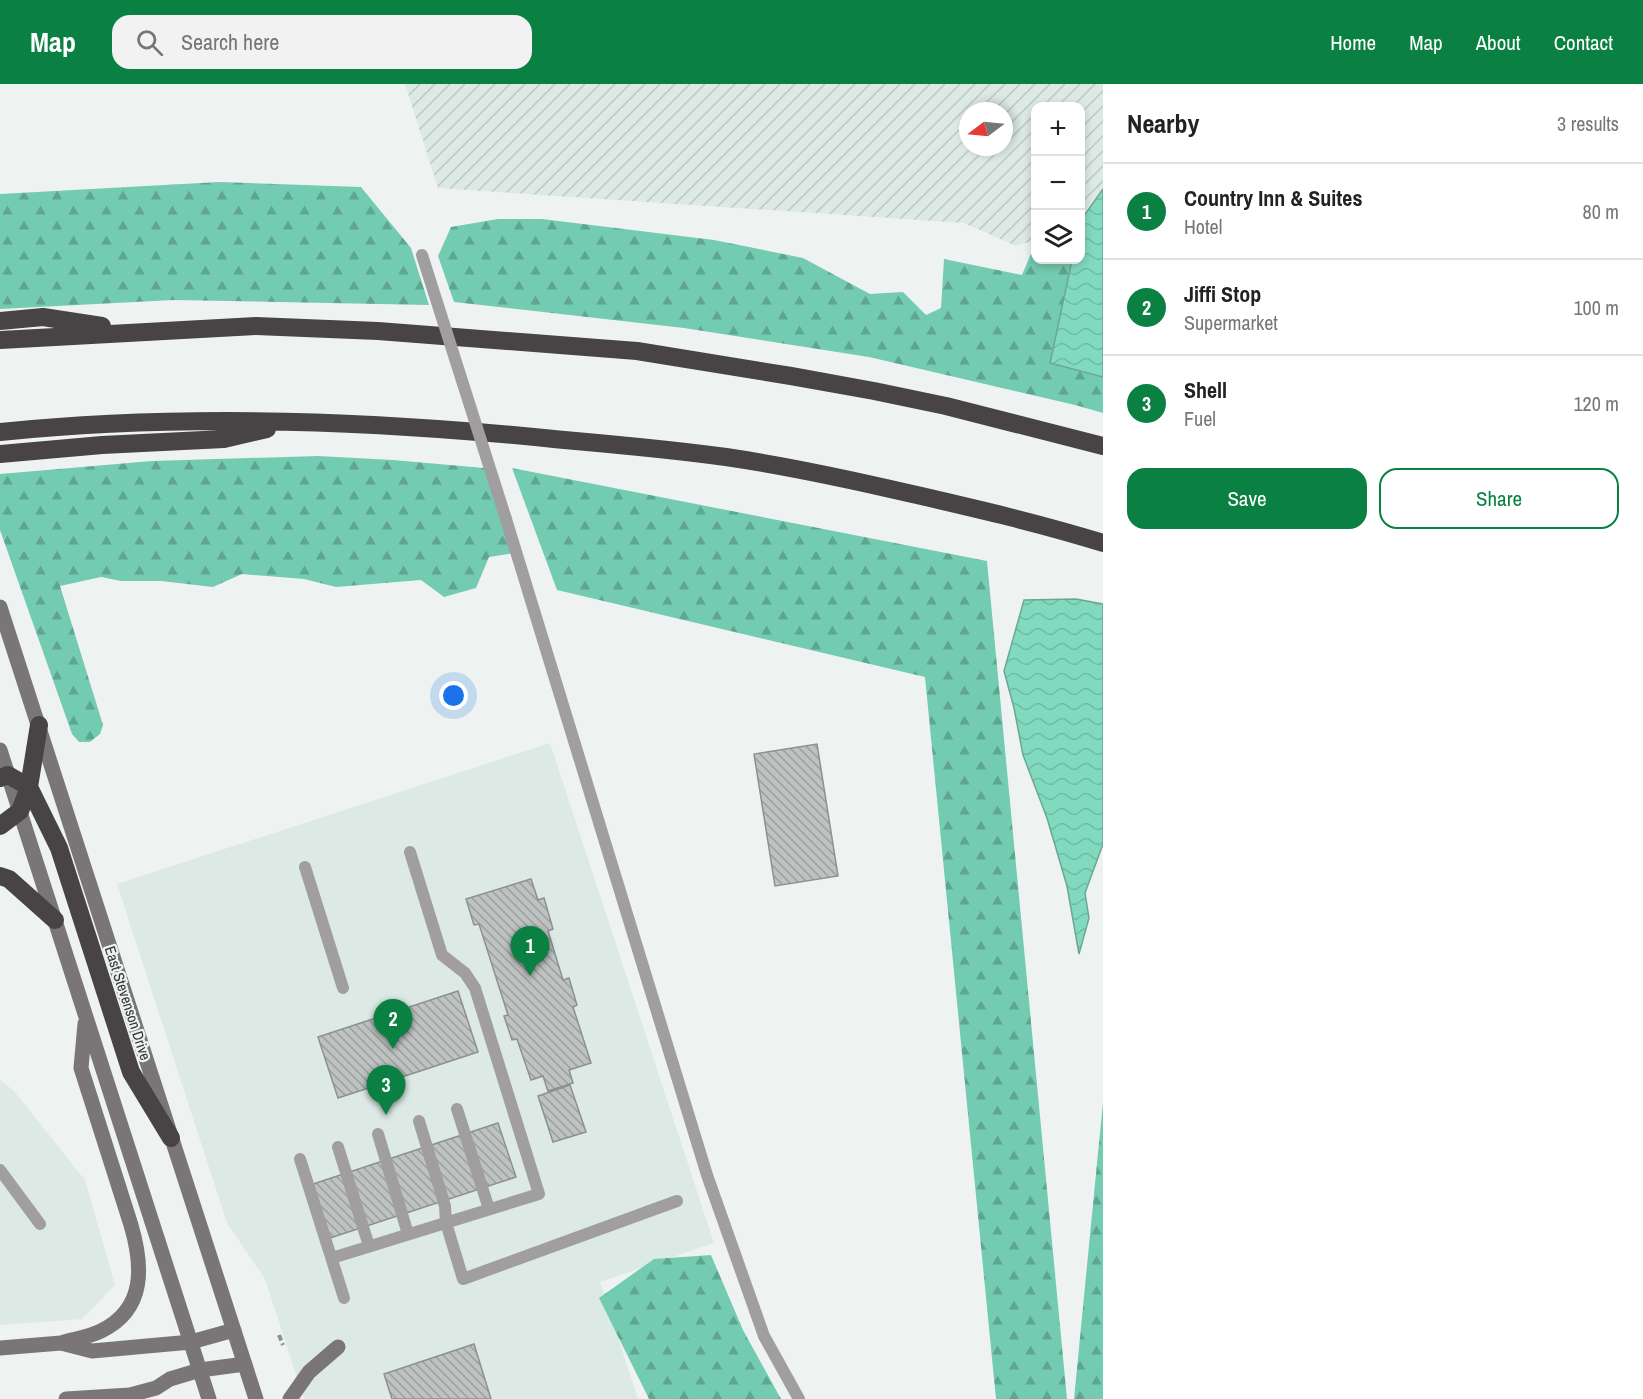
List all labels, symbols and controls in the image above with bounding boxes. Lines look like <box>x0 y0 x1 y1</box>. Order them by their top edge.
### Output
search box <box>112 15 532 69</box>
text: Map <box>30 23 76 61</box>
icon: search <box>133 26 166 59</box>
text: Search here <box>181 27 279 57</box>
text: Home <box>1330 28 1376 57</box>
text: Map <box>1409 28 1443 57</box>
text: About <box>1476 28 1521 57</box>
text: Contact <box>1554 28 1613 57</box>
north arrow <box>959 102 1013 156</box>
map controls <box>1031 102 1085 264</box>
button: + <box>1031 102 1085 156</box>
text: Nearby <box>1127 106 1199 141</box>
text: 3 results <box>1557 110 1619 137</box>
button: − <box>1031 156 1085 210</box>
text: Country Inn & Suites <box>1184 183 1362 213</box>
text: 1 <box>1142 198 1151 225</box>
text: 80 m <box>1583 198 1619 225</box>
button: layers <box>1031 210 1085 264</box>
text: Hotel <box>1184 213 1222 240</box>
text: Jiffi Stop <box>1184 279 1261 309</box>
text: 2 <box>1142 294 1151 321</box>
text: 100 m <box>1573 294 1619 321</box>
text: Supermarket <box>1184 309 1278 336</box>
text: Shell <box>1184 375 1227 405</box>
text: 3 <box>1142 390 1151 417</box>
text: 120 m <box>1573 390 1619 417</box>
text: Fuel <box>1184 405 1216 432</box>
button: Save <box>1127 468 1367 529</box>
button: Share <box>1379 468 1619 529</box>
your location <box>439 681 468 710</box>
pin: 1 <box>510 926 550 976</box>
street label: East Stevenson Drive <box>100 943 156 1063</box>
pin: 2 <box>374 1000 412 1049</box>
pin: 3 <box>366 1066 406 1115</box>

